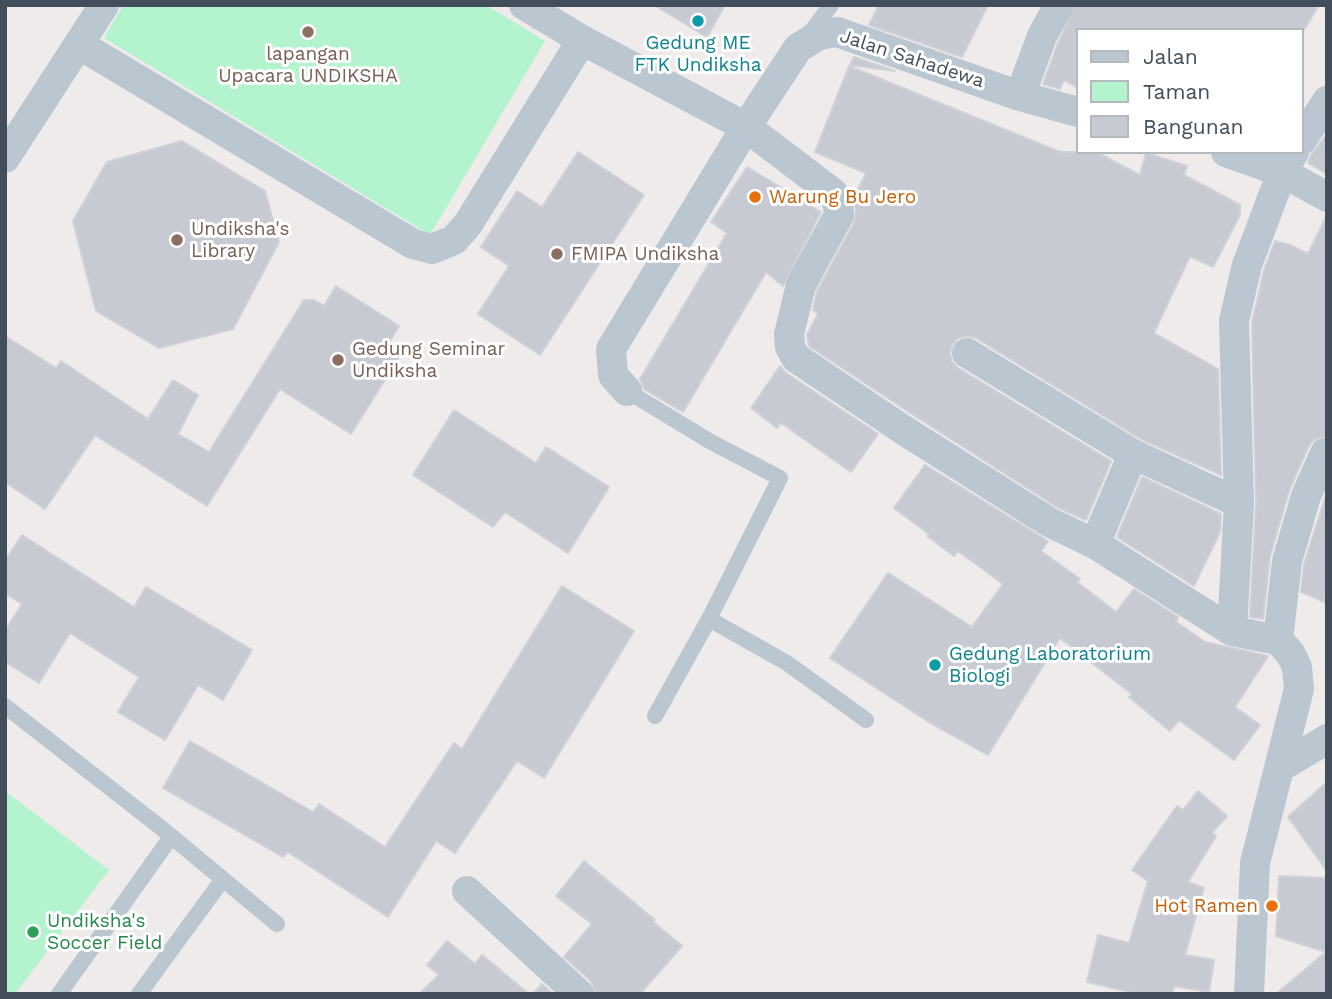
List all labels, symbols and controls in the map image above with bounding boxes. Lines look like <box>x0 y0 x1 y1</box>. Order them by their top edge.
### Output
marker: Gedung ME FTK Undiksha <box>690 13 706 29</box>
marker: lapangan Upacara UNDIKSHA <box>300 24 316 40</box>
street label: Jalan Sahadewa <box>837 25 987 93</box>
legend <box>1076 28 1304 154</box>
place label: Gedung ME FTK Undiksha <box>634 32 762 76</box>
place label: lapangan Upacara UNDIKSHA <box>218 43 398 87</box>
text: Jalan <box>1143 44 1198 69</box>
text: Taman <box>1143 79 1210 104</box>
text: Bangunan <box>1143 114 1244 139</box>
place label: Warung Bu Jero <box>769 186 916 208</box>
marker: Warung Bu Jero <box>747 189 763 205</box>
place label: Undiksha's Library <box>191 218 290 262</box>
marker: Undiksha's Library <box>169 232 185 248</box>
place label: FMIPA Undiksha <box>571 243 719 265</box>
marker: FMIPA Undiksha <box>549 246 565 262</box>
place label: Gedung Seminar Undiksha <box>352 338 505 382</box>
marker: Gedung Seminar Undiksha <box>330 352 346 368</box>
place label: Gedung Laboratorium Biologi <box>949 643 1151 687</box>
marker: Gedung Laboratorium Biologi <box>927 657 943 673</box>
place label: Hot Ramen <box>1154 895 1258 917</box>
marker: Hot Ramen <box>1264 898 1280 914</box>
place label: Undiksha's Soccer Field <box>47 910 162 954</box>
marker: Undiksha's Soccer Field <box>25 924 41 940</box>

